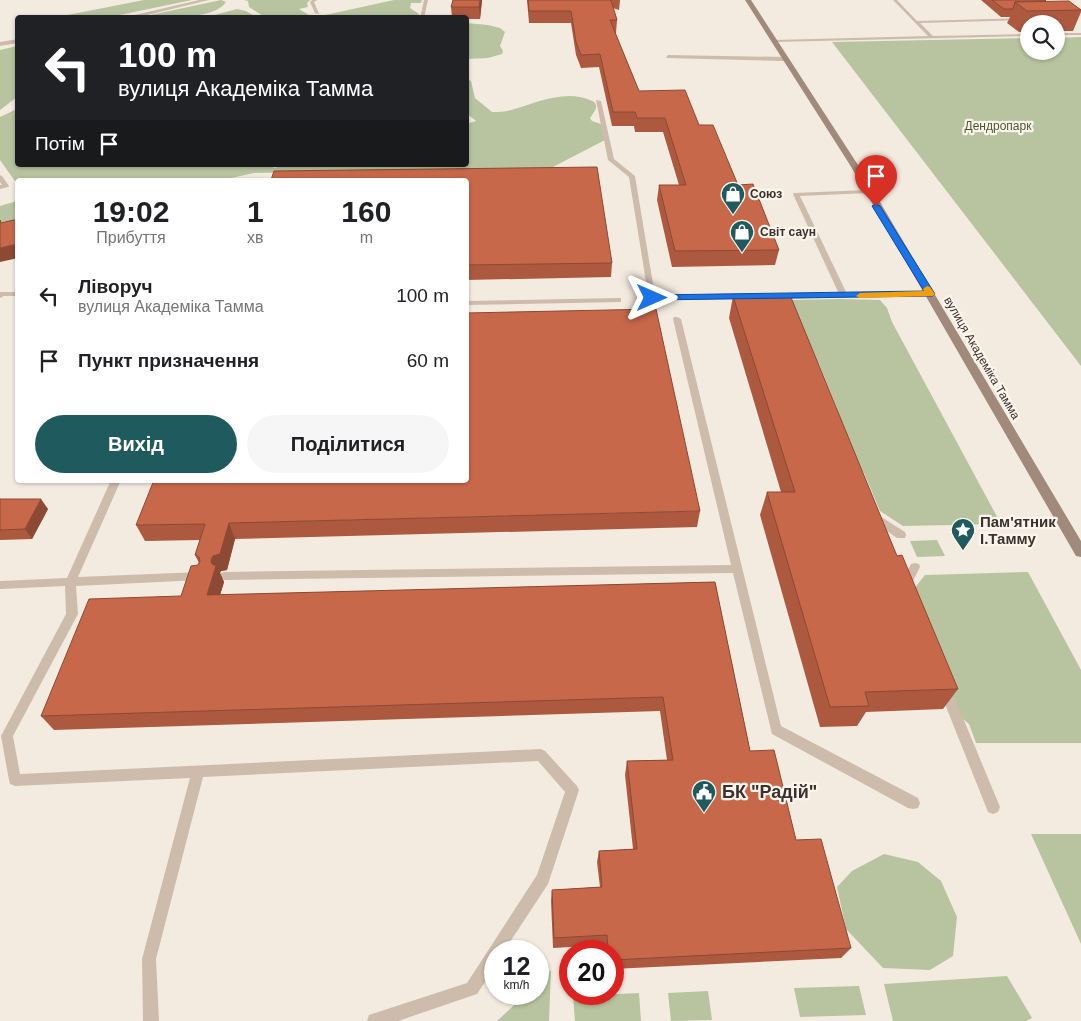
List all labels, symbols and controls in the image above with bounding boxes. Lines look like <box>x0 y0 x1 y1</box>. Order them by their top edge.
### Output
map controls <box>1020 15 1065 60</box>
button: search <box>1020 15 1065 60</box>
icon: left <box>35 35 100 100</box>
text: 100 m <box>118 35 217 74</box>
text: вулиця Академіка Тамма <box>118 76 373 101</box>
park label: Дендропарк <box>965 119 1032 133</box>
icon: arrive <box>95 130 123 158</box>
text: Потім <box>35 133 85 154</box>
pin <box>855 155 897 206</box>
icon: arrive <box>862 162 890 190</box>
shop icon: Союз <box>720 181 746 215</box>
place label: Союз <box>750 187 782 201</box>
text: 19:02 <box>93 195 169 228</box>
text: 1 <box>247 195 264 228</box>
text: 160 <box>341 195 391 228</box>
shop icon: Світ саун <box>729 219 755 253</box>
place label: Світ саун <box>760 225 816 239</box>
text: Прибуття <box>96 229 166 246</box>
text: хв <box>247 229 264 246</box>
text: m <box>360 229 373 246</box>
position arrow <box>625 271 677 323</box>
text: Ліворуч <box>78 276 153 297</box>
icon: left <box>35 282 63 310</box>
text: 100 m <box>396 285 449 306</box>
street label: вулиця Академіка Тамма <box>941 294 1023 422</box>
text: вулиця Академіка Тамма <box>78 298 264 315</box>
icon: arrive <box>35 347 63 375</box>
text: Пункт призначення <box>78 350 259 371</box>
text: 60 m <box>407 350 449 371</box>
button: Вихід <box>35 415 237 473</box>
button: Поділитися <box>247 415 449 473</box>
place label: Пам'ятник І.Тамму <box>980 513 1056 547</box>
place icon: Пам'ятник І.Тамму <box>950 517 976 551</box>
public building icon: БК "Радій" <box>691 779 717 813</box>
place label: БК "Радій" <box>722 782 817 802</box>
speed limit sign: 20 <box>559 940 624 1005</box>
text: 12 <box>503 952 530 980</box>
text: km/h <box>503 978 530 992</box>

